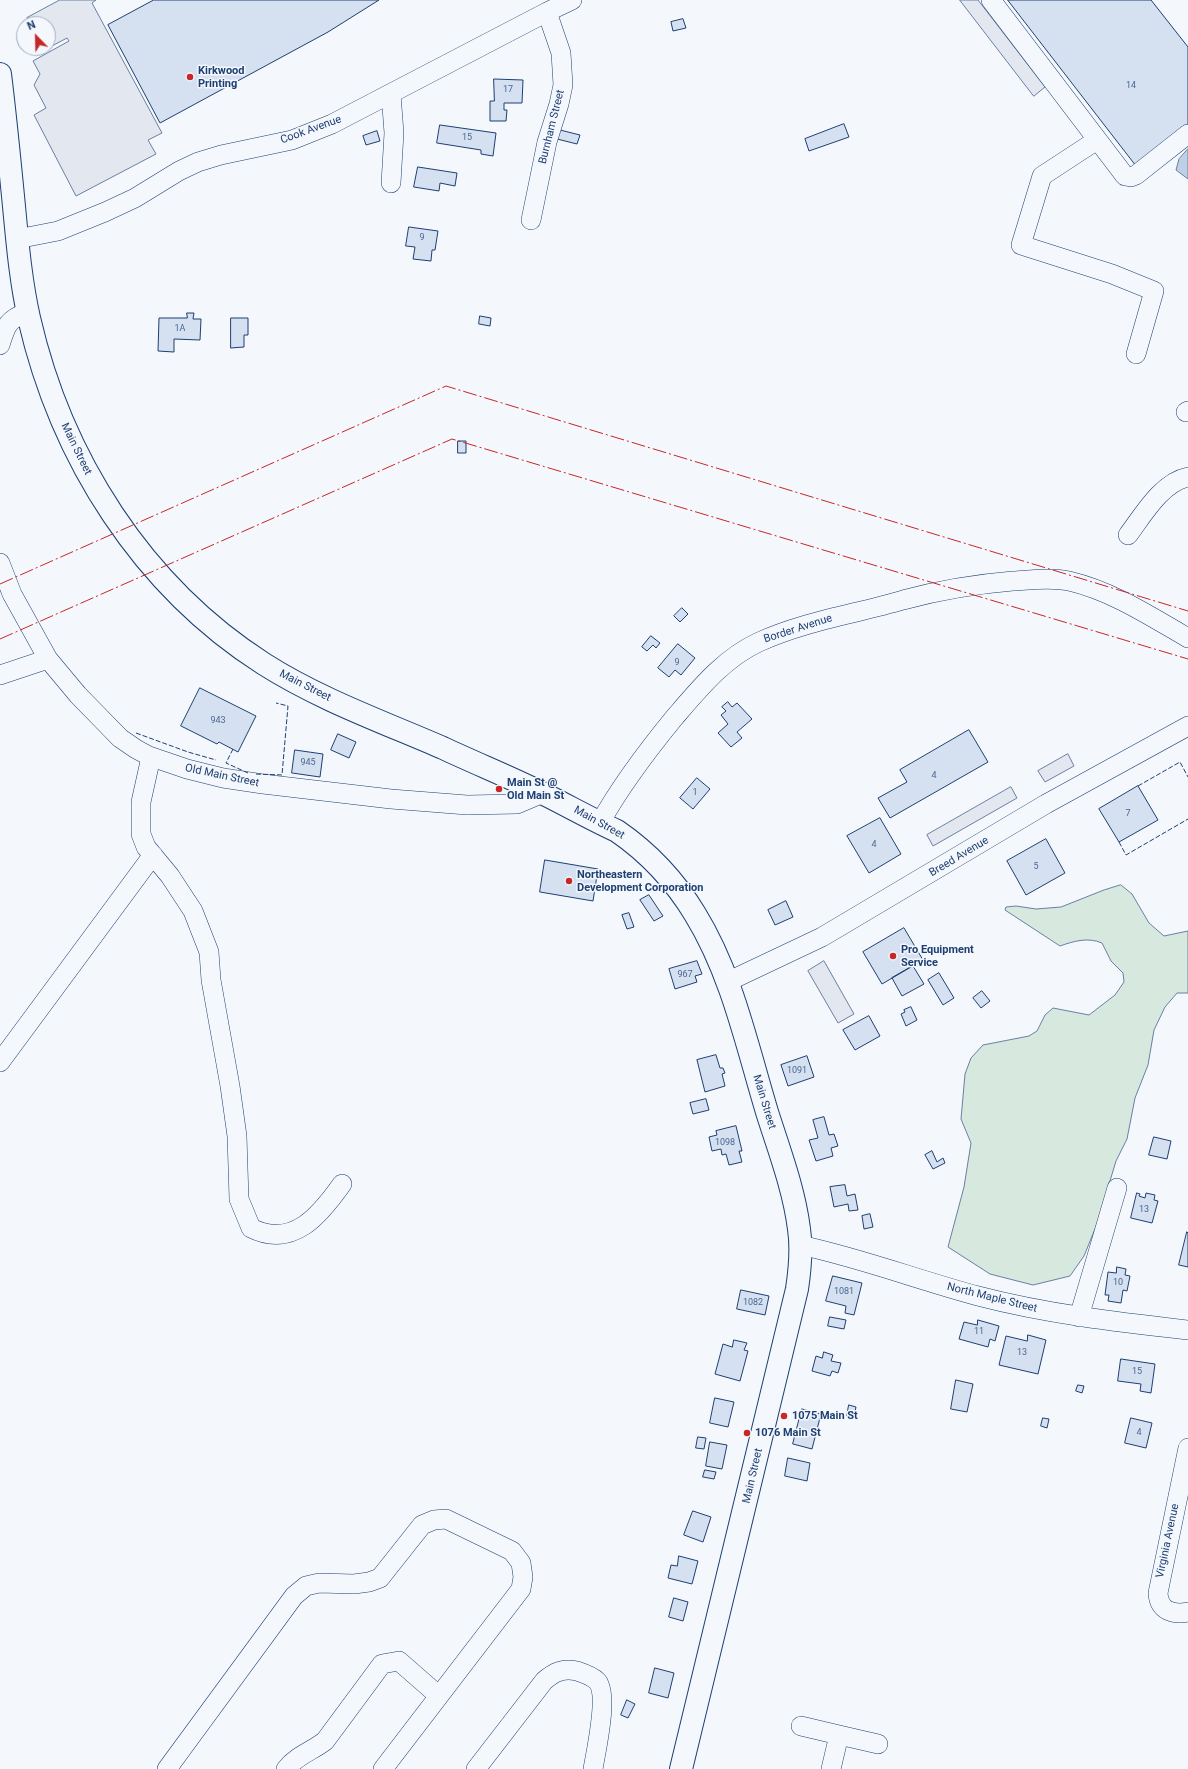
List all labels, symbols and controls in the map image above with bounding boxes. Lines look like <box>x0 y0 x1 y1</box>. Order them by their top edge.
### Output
north arrow <box>16 16 56 56</box>
text: N <box>25 18 38 33</box>
place label: Kirkwood Printing <box>198 64 244 90</box>
marker: Kirkwood Printing <box>185 72 195 82</box>
house number: 14 <box>1126 81 1136 91</box>
house number: 17 <box>503 85 513 95</box>
street label: Burnham Street <box>536 88 568 166</box>
street label: Cook Avenue <box>279 113 343 147</box>
house number: 15 <box>462 133 472 143</box>
house number: 9 <box>419 233 425 243</box>
house number: 1A <box>175 324 185 334</box>
street label: Main Street <box>58 421 94 477</box>
street label: Border Avenue <box>762 612 834 646</box>
house number: 9 <box>674 658 680 668</box>
street label: Main Street <box>277 667 333 705</box>
house number: 943 <box>210 716 226 726</box>
house number: 945 <box>300 758 316 768</box>
street label: Old Main Street <box>184 762 260 790</box>
house number: 4 <box>931 771 937 781</box>
place label: Main St @ Old Main St <box>507 776 564 802</box>
marker: Main St @ Old Main St <box>494 784 504 794</box>
house number: 1 <box>692 788 698 798</box>
street label: Main Street <box>571 804 627 842</box>
house number: 7 <box>1125 809 1131 819</box>
street label: Breed Avenue <box>927 834 991 880</box>
house number: 4 <box>871 840 877 850</box>
house number: 5 <box>1033 862 1039 872</box>
place label: Northeastern Development Corporation <box>577 868 703 894</box>
marker: Northeastern Development Corporation <box>564 876 574 886</box>
place label: Pro Equipment Service <box>901 943 974 969</box>
marker: Pro Equipment Service <box>888 951 898 961</box>
house number: 967 <box>677 970 693 980</box>
house number: 1091 <box>787 1066 807 1076</box>
street label: Main Street <box>749 1073 779 1131</box>
house number: 1098 <box>715 1138 735 1148</box>
house number: 13 <box>1139 1205 1149 1215</box>
house number: 10 <box>1113 1278 1123 1288</box>
street label: North Maple Street <box>946 1280 1038 1316</box>
house number: 1081 <box>834 1287 854 1297</box>
house number: 1082 <box>743 1298 763 1308</box>
house number: 11 <box>974 1327 984 1337</box>
house number: 13 <box>1017 1348 1027 1358</box>
house number: 15 <box>1132 1367 1142 1377</box>
place label: 1075 Main St <box>792 1409 858 1423</box>
marker: 1075 Main St <box>779 1411 789 1421</box>
place label: 1076 Main St <box>755 1426 821 1440</box>
marker: 1076 Main St <box>742 1428 752 1438</box>
house number: 4 <box>1136 1428 1142 1438</box>
street label: Main Street <box>740 1447 766 1505</box>
street label: Virginia Avenue <box>1154 1503 1182 1579</box>

